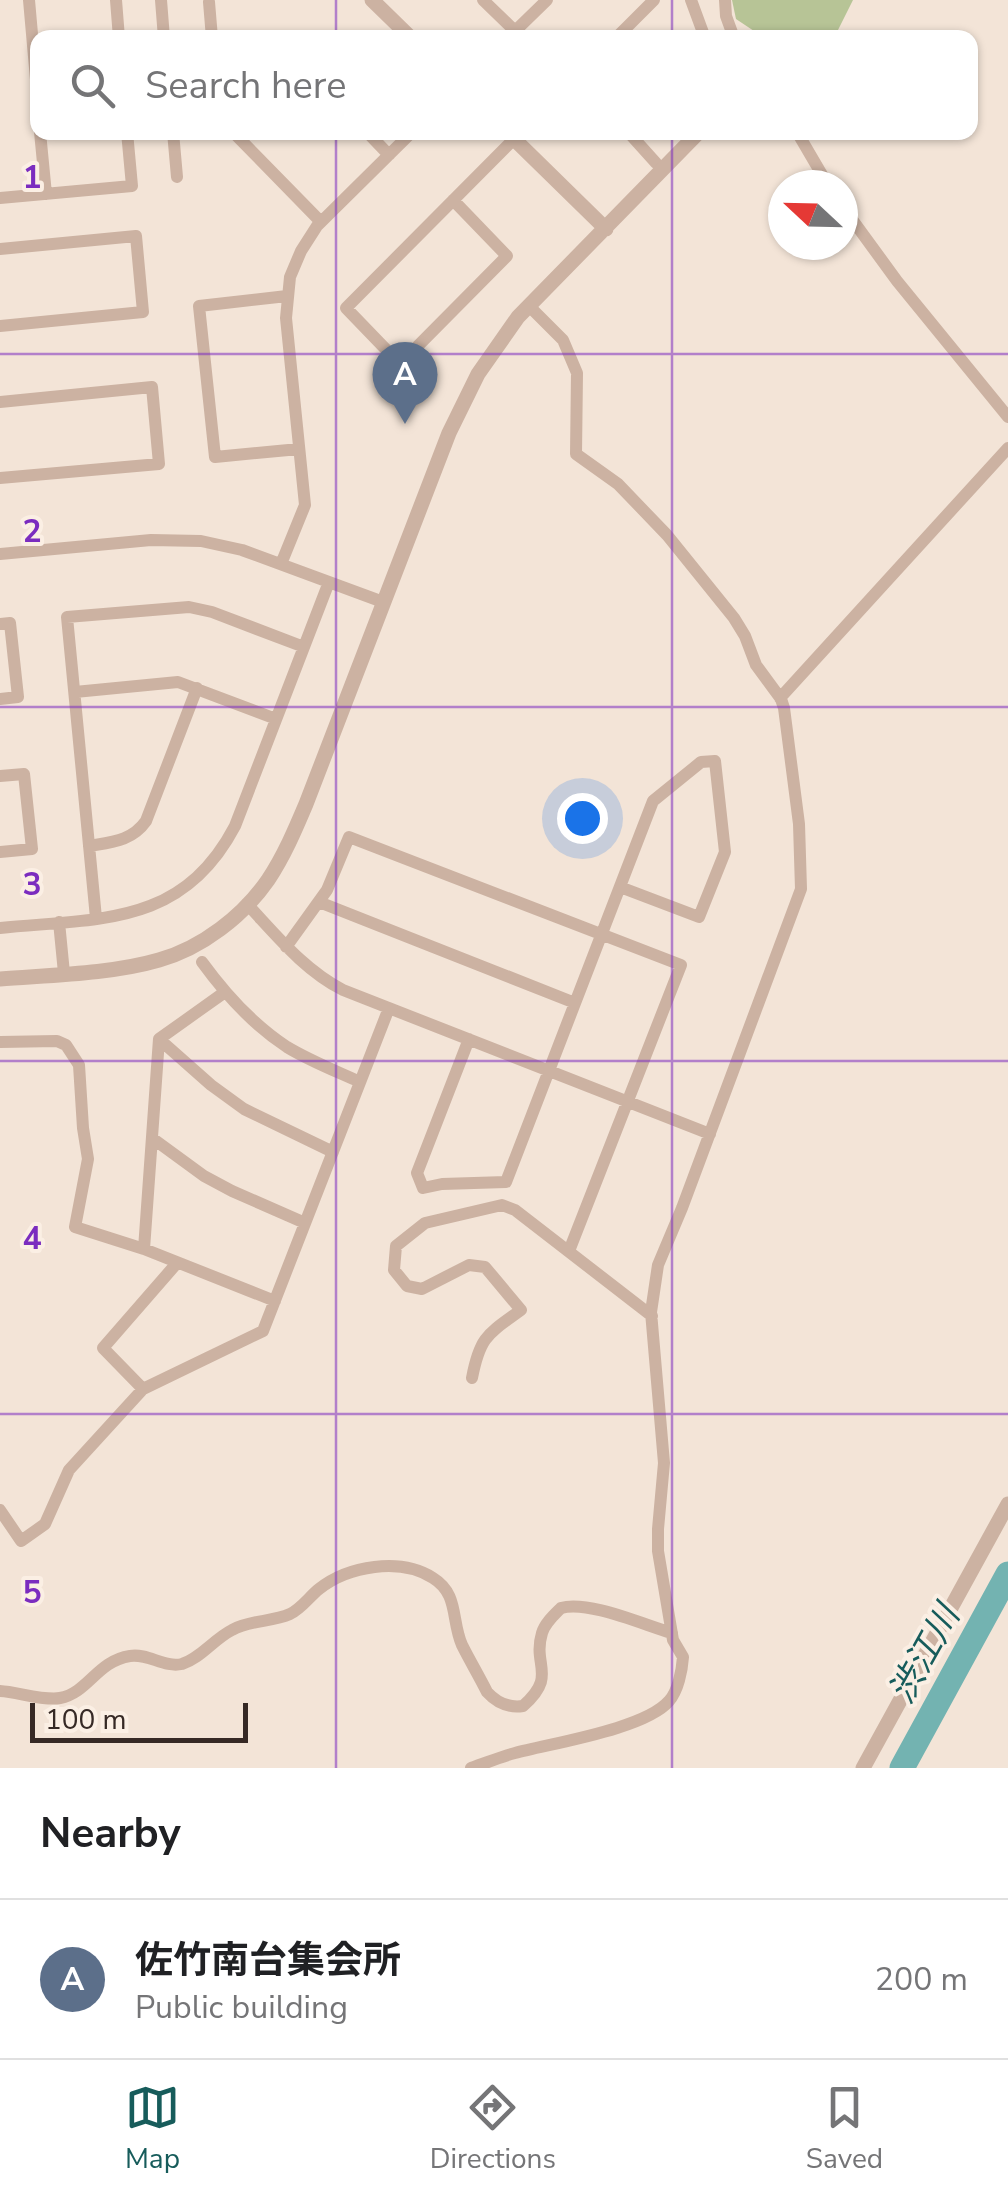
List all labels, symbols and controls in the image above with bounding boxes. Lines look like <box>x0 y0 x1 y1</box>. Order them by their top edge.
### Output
search box <box>30 30 978 140</box>
icon: search <box>65 58 120 113</box>
text: Search here <box>145 60 346 111</box>
text: 1 <box>22 156 42 199</box>
north arrow <box>768 170 858 260</box>
pin: A <box>372 342 438 424</box>
text: 2 <box>22 510 42 553</box>
your location <box>557 793 608 844</box>
text: 3 <box>22 863 42 906</box>
text: 4 <box>22 1217 42 1260</box>
text: 5 <box>22 1571 42 1614</box>
water label: 渋江川 <box>878 1593 972 1712</box>
scale bar <box>30 1698 248 1742</box>
text: 100 m <box>45 1701 127 1739</box>
text: Nearby <box>40 1805 181 1862</box>
text: 佐竹南台集会所 <box>135 1935 401 1986</box>
text: A <box>61 1958 84 2001</box>
text: 200 m <box>875 1958 968 2001</box>
text: Public building <box>135 1986 348 2029</box>
tab: Map <box>125 2080 180 2178</box>
tab: Directions <box>430 2080 556 2178</box>
tab: Saved <box>806 2080 883 2178</box>

